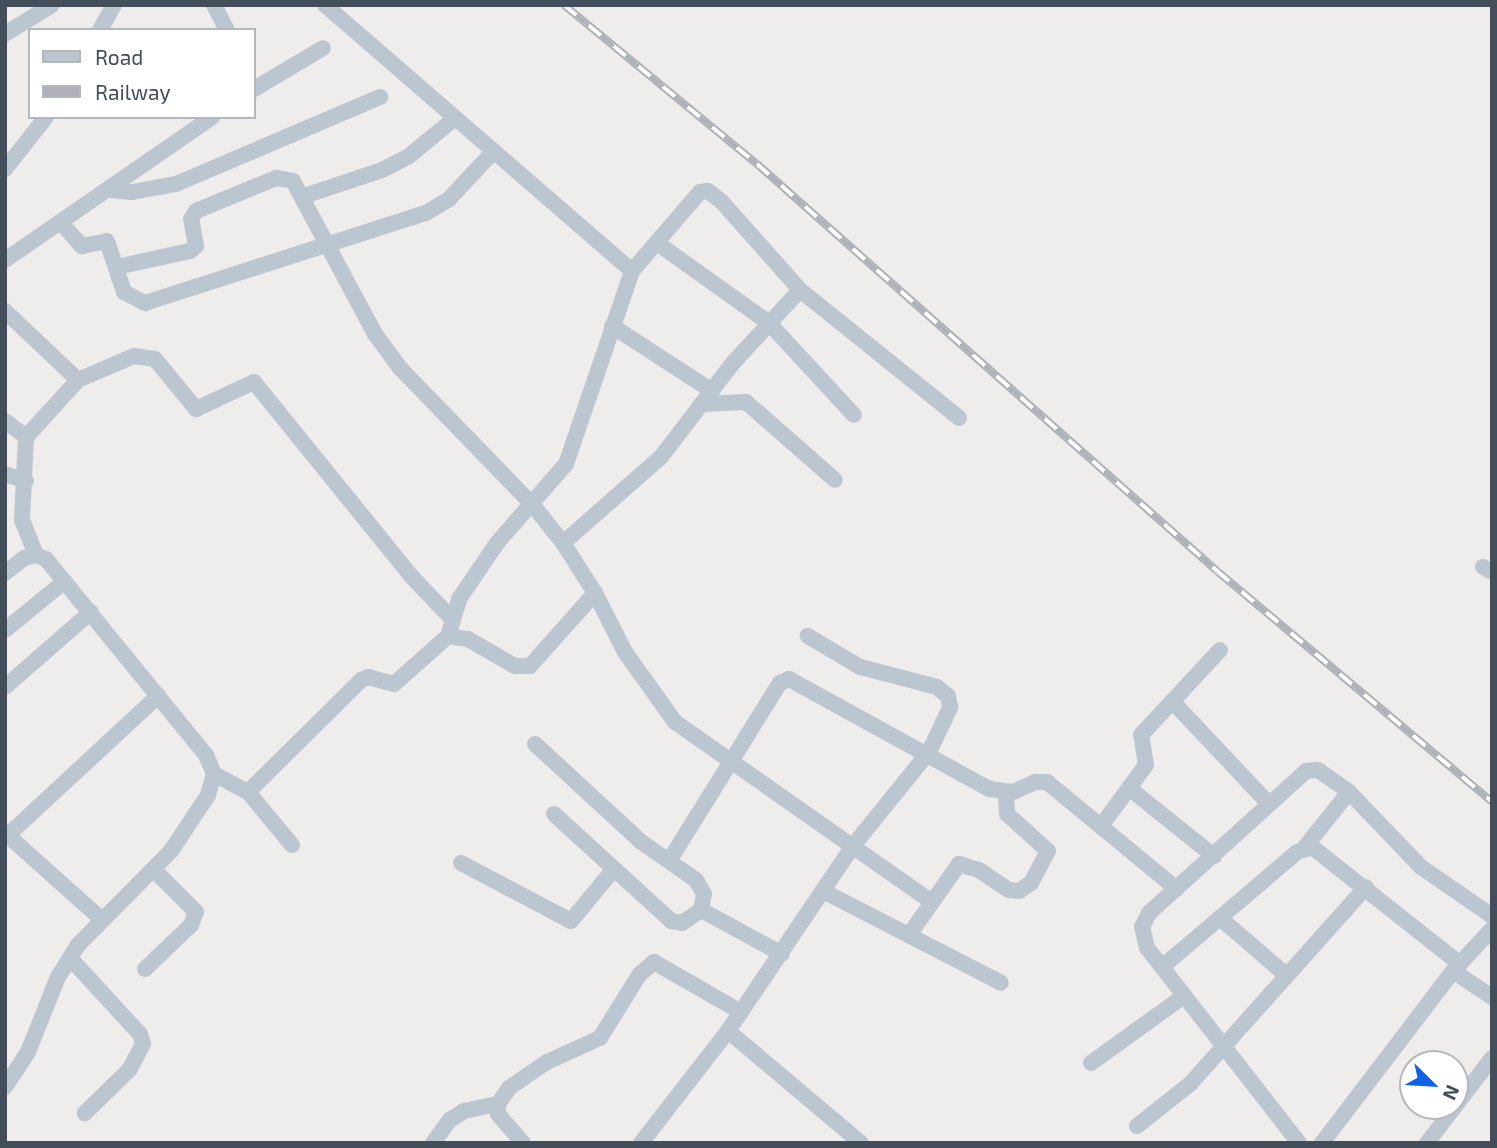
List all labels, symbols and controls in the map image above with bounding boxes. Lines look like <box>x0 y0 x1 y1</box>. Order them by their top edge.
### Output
legend <box>28 28 256 119</box>
text: Road <box>95 44 143 69</box>
text: Railway <box>95 79 171 104</box>
north arrow <box>1399 1050 1469 1120</box>
text: N <box>1439 1082 1465 1104</box>

